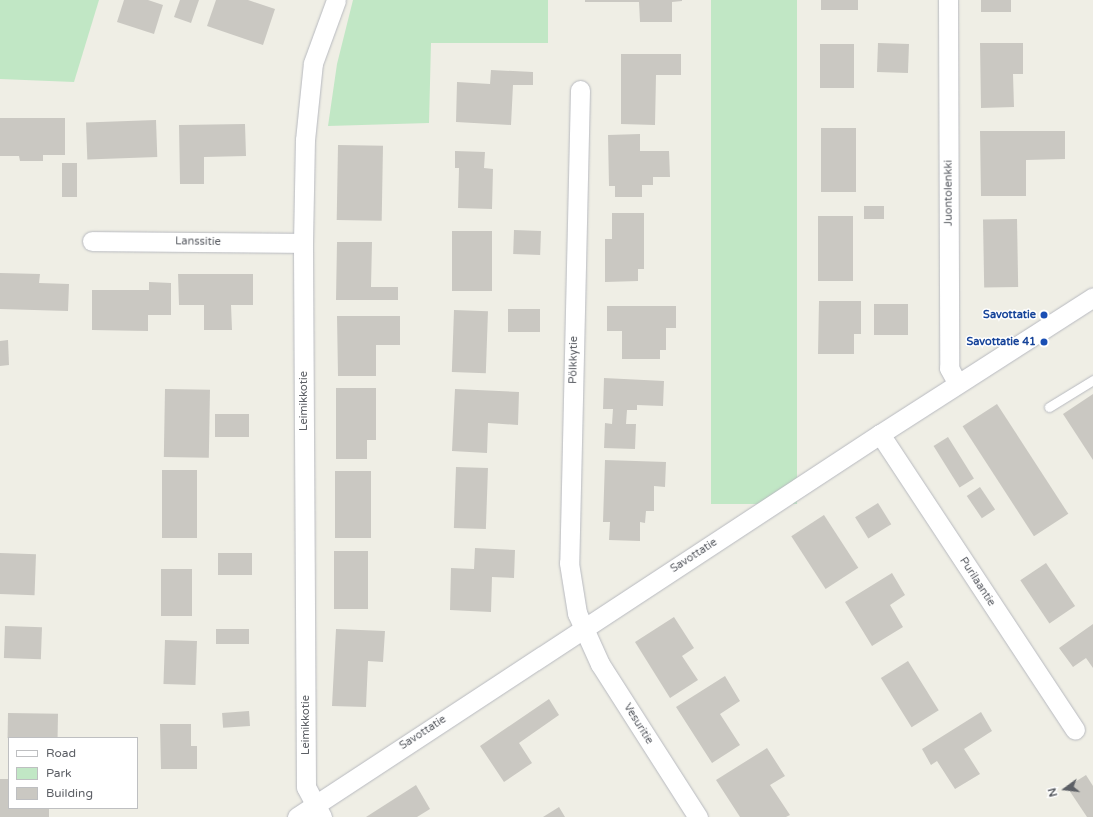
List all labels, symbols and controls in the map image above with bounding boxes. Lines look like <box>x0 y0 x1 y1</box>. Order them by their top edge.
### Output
street label: Juontolenkki <box>942 160 956 226</box>
street label: Lanssitie <box>175 235 221 249</box>
place label: Savottatie <box>983 308 1036 322</box>
marker: Savottatie <box>1039 310 1049 320</box>
place label: Savottatie 41 <box>966 335 1036 349</box>
street label: Pölkkytie <box>567 336 581 384</box>
marker: Savottatie 41 <box>1039 337 1049 347</box>
street label: Leimikkotie <box>297 371 311 431</box>
street label: Savottatie <box>668 536 720 576</box>
street label: Purilaantie <box>956 555 998 609</box>
street label: Leimikkotie <box>299 695 313 755</box>
street label: Vesuritie <box>620 701 656 747</box>
street label: Savottatie <box>397 713 449 753</box>
legend <box>8 737 138 809</box>
text: Road <box>46 746 76 760</box>
text: Park <box>46 766 72 780</box>
north arrow <box>1045 769 1085 809</box>
text: Building <box>46 786 93 800</box>
text: N <box>1046 786 1060 798</box>

